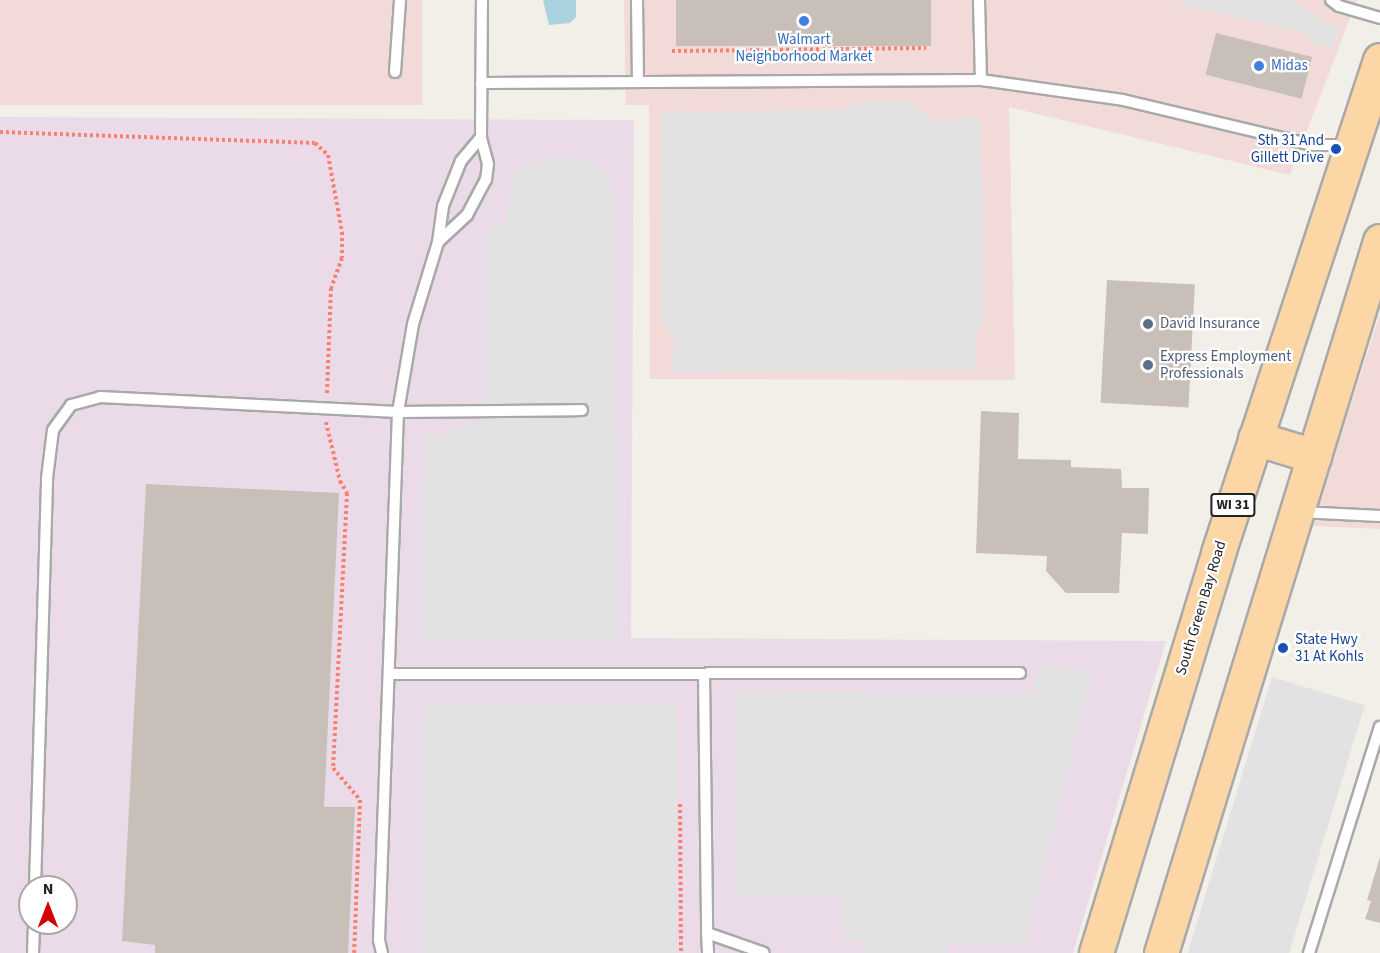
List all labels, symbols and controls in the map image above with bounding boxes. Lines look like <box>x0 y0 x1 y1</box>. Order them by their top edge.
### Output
marker: Walmart Neighborhood Market <box>797 14 811 28</box>
place label: Walmart Neighborhood Market <box>735 30 873 65</box>
place label: Midas <box>1271 57 1308 75</box>
marker: Midas <box>1252 59 1266 73</box>
place label: Sth 31 And Gillett Drive <box>1251 131 1324 166</box>
marker: Sth 31 And Gillett Drive <box>1329 142 1343 156</box>
place label: David Insurance <box>1160 315 1260 333</box>
marker: David Insurance <box>1141 317 1155 331</box>
place label: Express Employment Professionals <box>1160 347 1291 382</box>
marker: Express Employment Professionals <box>1141 358 1155 372</box>
road number: WI 31 <box>1209 494 1257 516</box>
street label: South Green Bay Road <box>1172 539 1230 677</box>
place label: State Hwy 31 At Kohls <box>1295 630 1364 665</box>
marker: State Hwy 31 At Kohls <box>1276 641 1290 655</box>
north arrow <box>18 875 78 935</box>
text: N <box>43 878 53 900</box>

